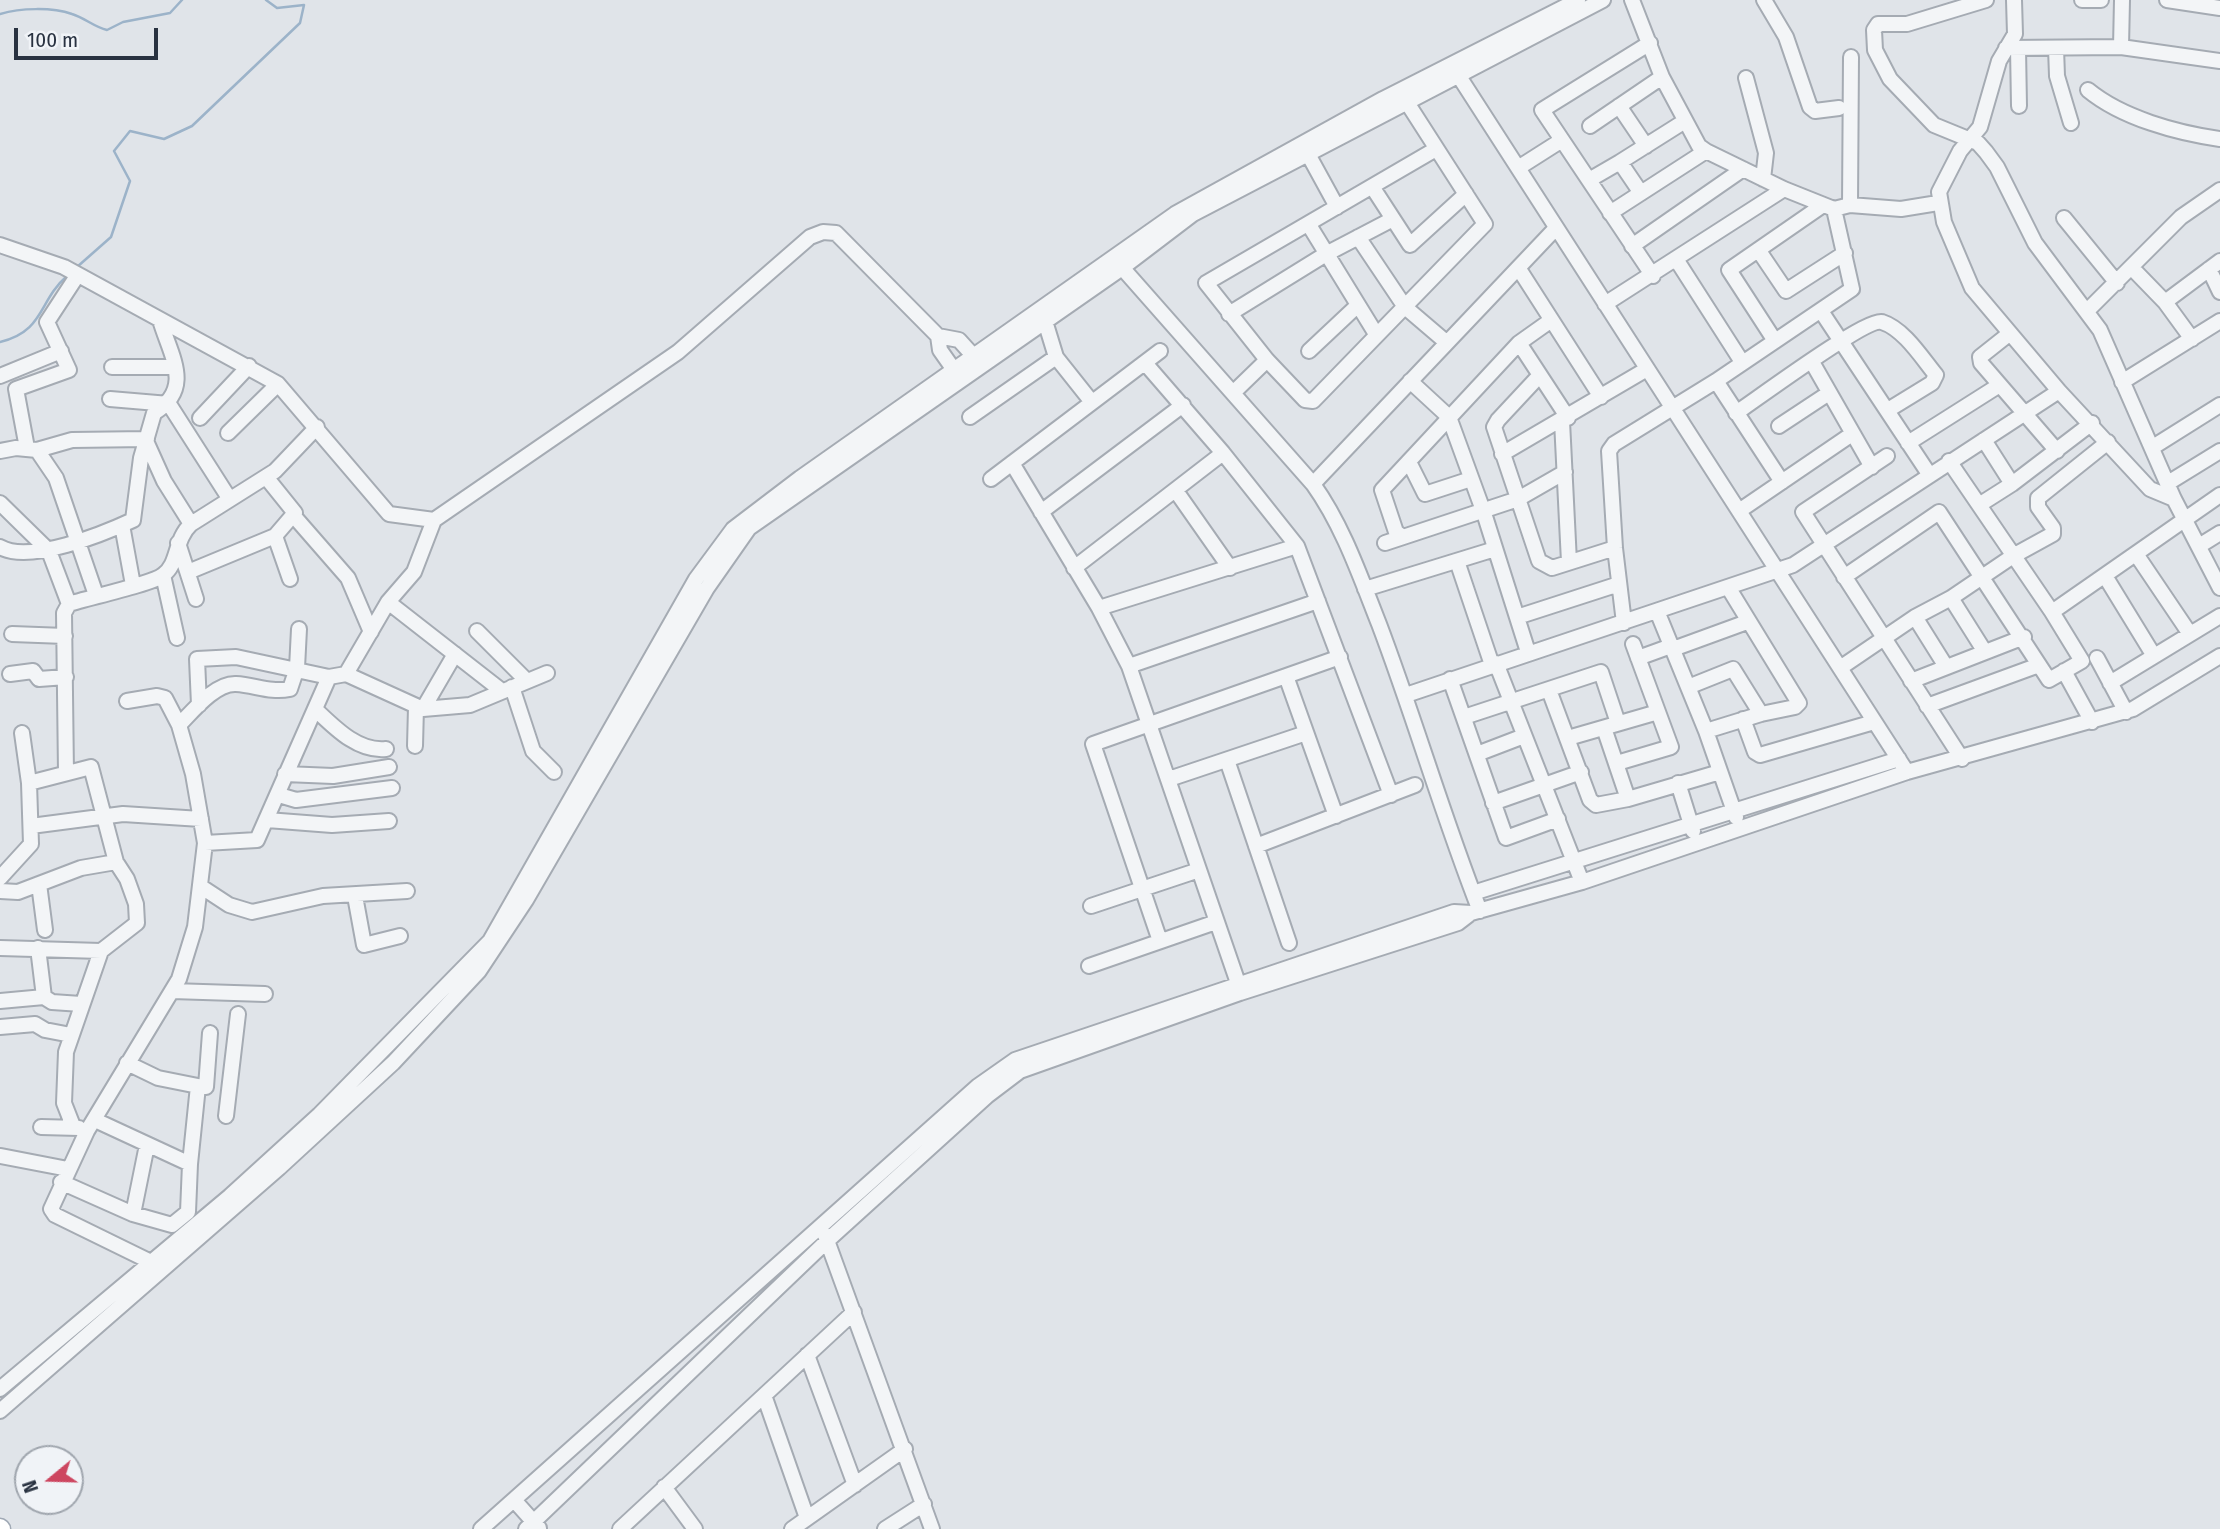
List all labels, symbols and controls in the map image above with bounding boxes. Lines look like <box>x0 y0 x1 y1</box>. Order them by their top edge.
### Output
scale bar <box>18 14 161 58</box>
text: 100 m <box>27 27 78 53</box>
north arrow <box>14 1445 84 1515</box>
text: N <box>18 1477 43 1495</box>

